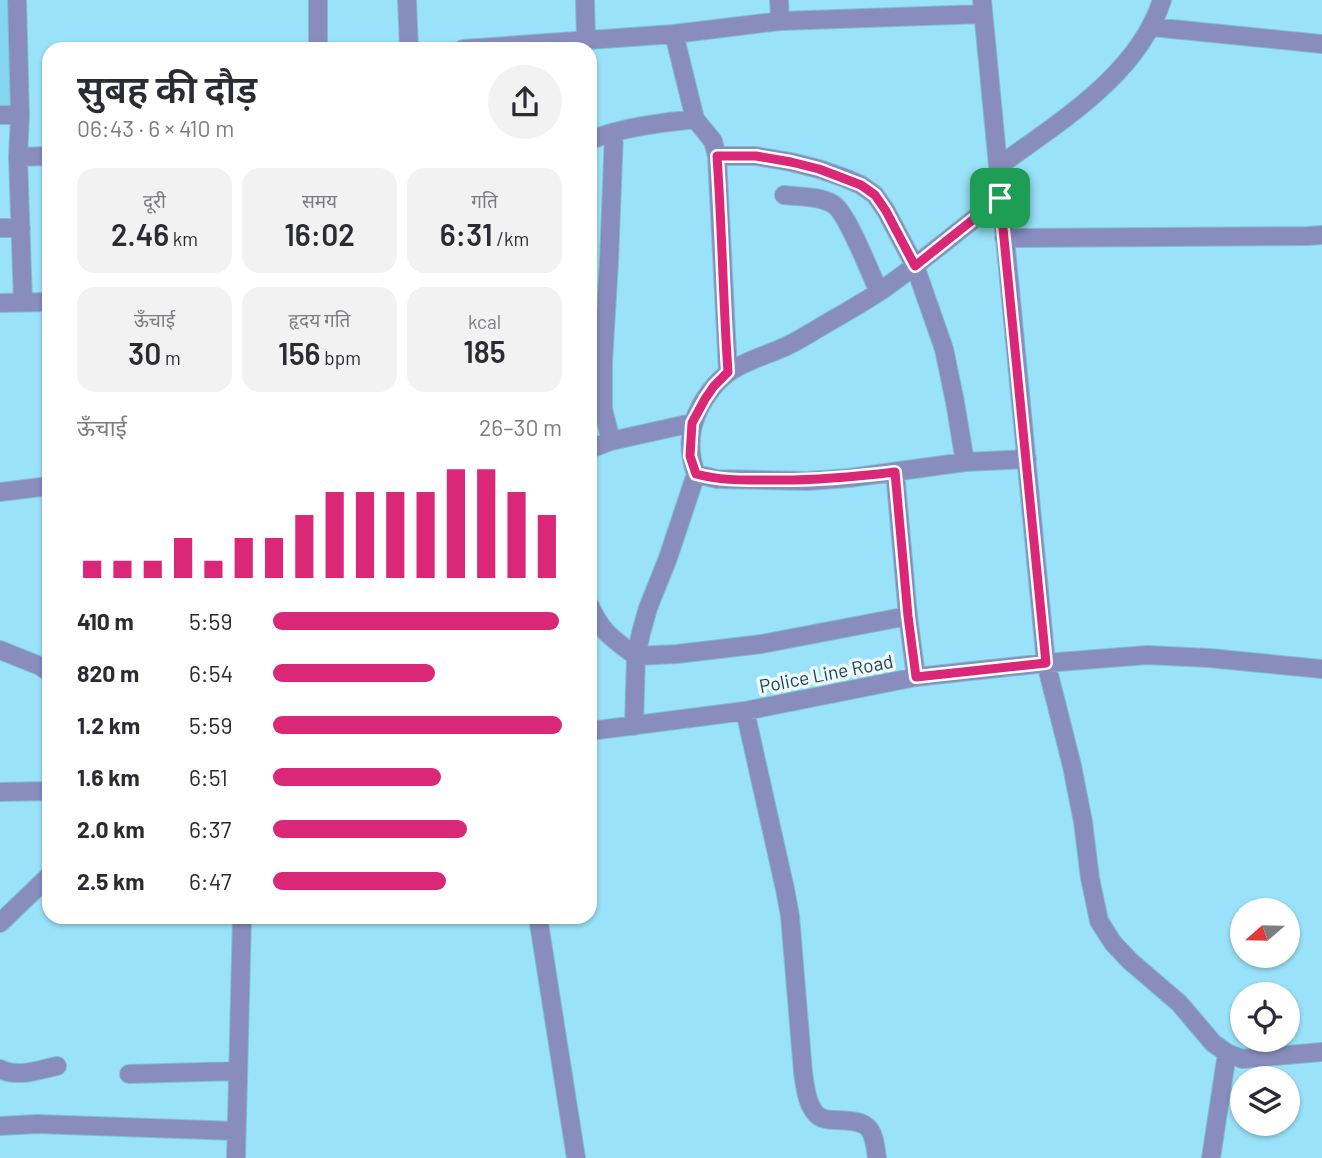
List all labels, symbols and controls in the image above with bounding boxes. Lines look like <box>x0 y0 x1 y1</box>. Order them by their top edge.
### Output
text: सुबह की दौड़ <box>77 65 257 111</box>
button: share <box>488 65 562 139</box>
text: 06:43 · 6 × 410 m <box>77 114 234 142</box>
pin <box>970 168 1030 228</box>
icon: arrive <box>981 179 1019 217</box>
text: दूरी <box>143 189 166 212</box>
text: समय <box>302 189 337 212</box>
text: गति <box>471 189 498 212</box>
text: 2.46 <box>111 216 169 252</box>
text: 16:02 <box>284 216 355 252</box>
text: 6:31 <box>440 216 493 252</box>
text: km <box>169 227 198 250</box>
text: /km <box>493 227 529 250</box>
text: ऊँचाई <box>134 308 175 331</box>
text: हृदय गति <box>289 308 350 331</box>
text: kcal <box>468 310 501 333</box>
text: 185 <box>463 333 506 369</box>
text: 30 <box>128 335 161 371</box>
text: 156 <box>278 335 320 371</box>
text: m <box>161 346 181 369</box>
text: bpm <box>320 346 361 369</box>
text: ऊँचाई <box>77 413 127 441</box>
text: 26–30 m <box>479 413 562 441</box>
text: 410 m <box>77 607 134 635</box>
text: 5:59 <box>189 607 232 635</box>
street label: Police Line Road <box>757 649 895 697</box>
text: 820 m <box>77 659 139 687</box>
text: 6:54 <box>189 659 233 687</box>
text: 1.2 km <box>77 711 140 739</box>
text: 5:59 <box>189 711 232 739</box>
text: 1.6 km <box>77 763 140 791</box>
text: 6:51 <box>189 763 228 791</box>
text: 2.0 km <box>77 815 145 843</box>
text: 6:37 <box>189 815 231 843</box>
text: 2.5 km <box>77 867 145 895</box>
text: 6:47 <box>189 867 232 895</box>
north arrow <box>1230 898 1300 968</box>
map controls <box>1230 898 1300 1136</box>
button: locate <box>1230 982 1300 1052</box>
button: layers <box>1230 1066 1300 1136</box>

